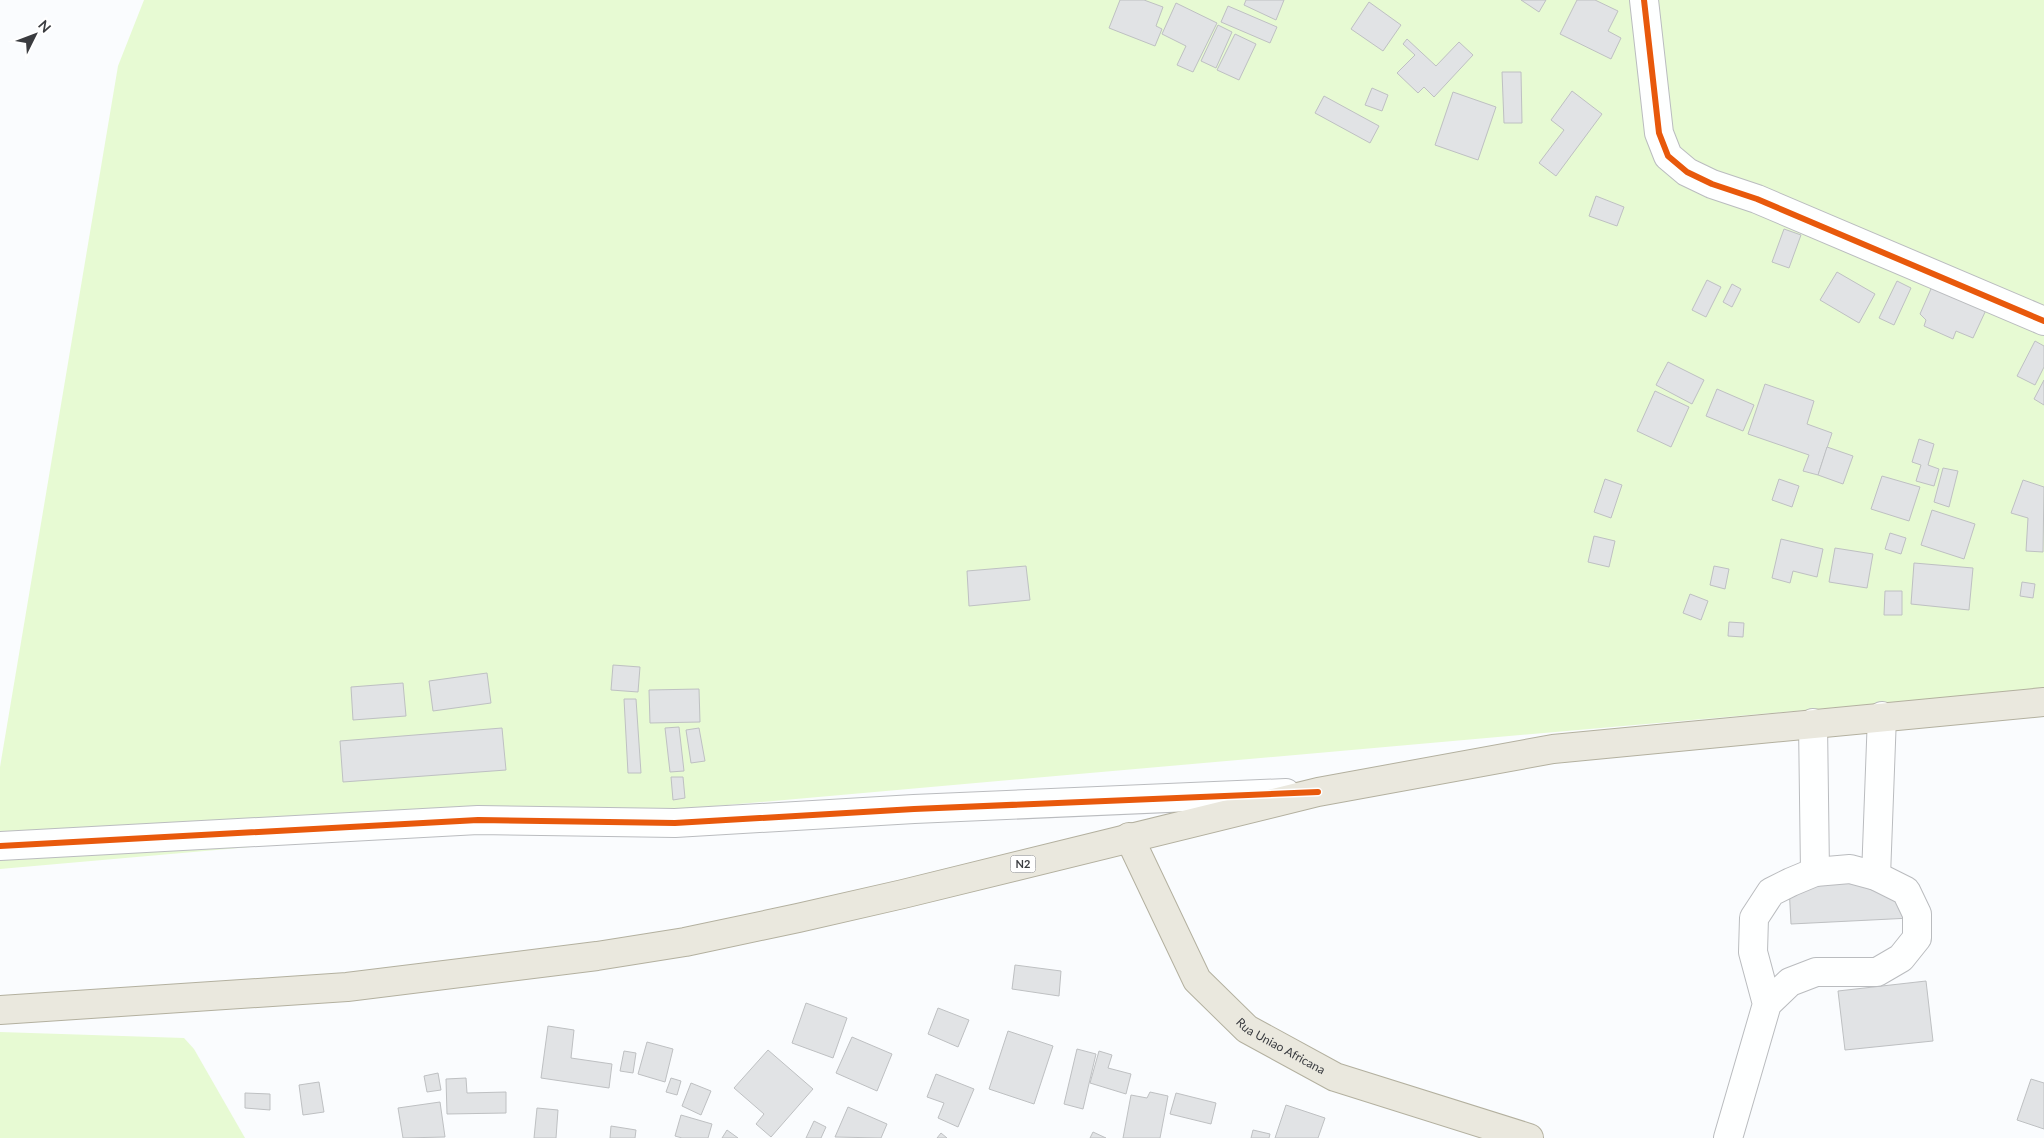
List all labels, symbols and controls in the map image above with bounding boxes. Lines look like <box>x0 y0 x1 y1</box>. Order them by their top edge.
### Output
north arrow <box>10 10 60 60</box>
text: N <box>35 16 55 36</box>
road number: N2 <box>1010 856 1036 872</box>
street label: Rua Uniao Africana <box>1233 1014 1328 1077</box>

